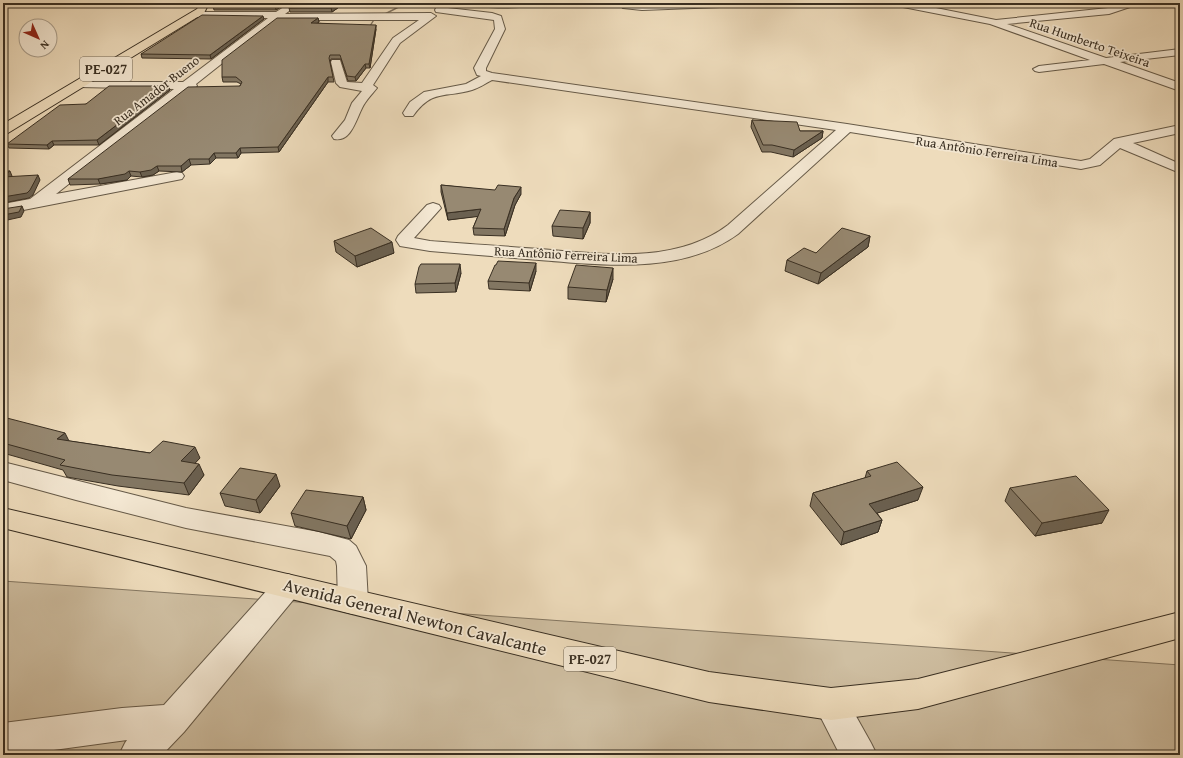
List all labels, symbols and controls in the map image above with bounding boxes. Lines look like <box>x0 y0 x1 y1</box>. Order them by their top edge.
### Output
street label: Rua Humberto Teixeira <box>1027 13 1153 72</box>
north arrow <box>18 18 58 58</box>
text: N <box>36 37 53 54</box>
street label: Rua Amador Bueno <box>109 51 204 130</box>
road number: PE-027 <box>80 57 132 81</box>
street label: Rua Antônio Ferreira Lima <box>915 131 1060 172</box>
street label: Rua Antônio Ferreira Lima <box>494 241 639 268</box>
street label: Avenida General Newton Cavalcante <box>280 571 550 662</box>
road number: PE-027 <box>564 647 616 671</box>

